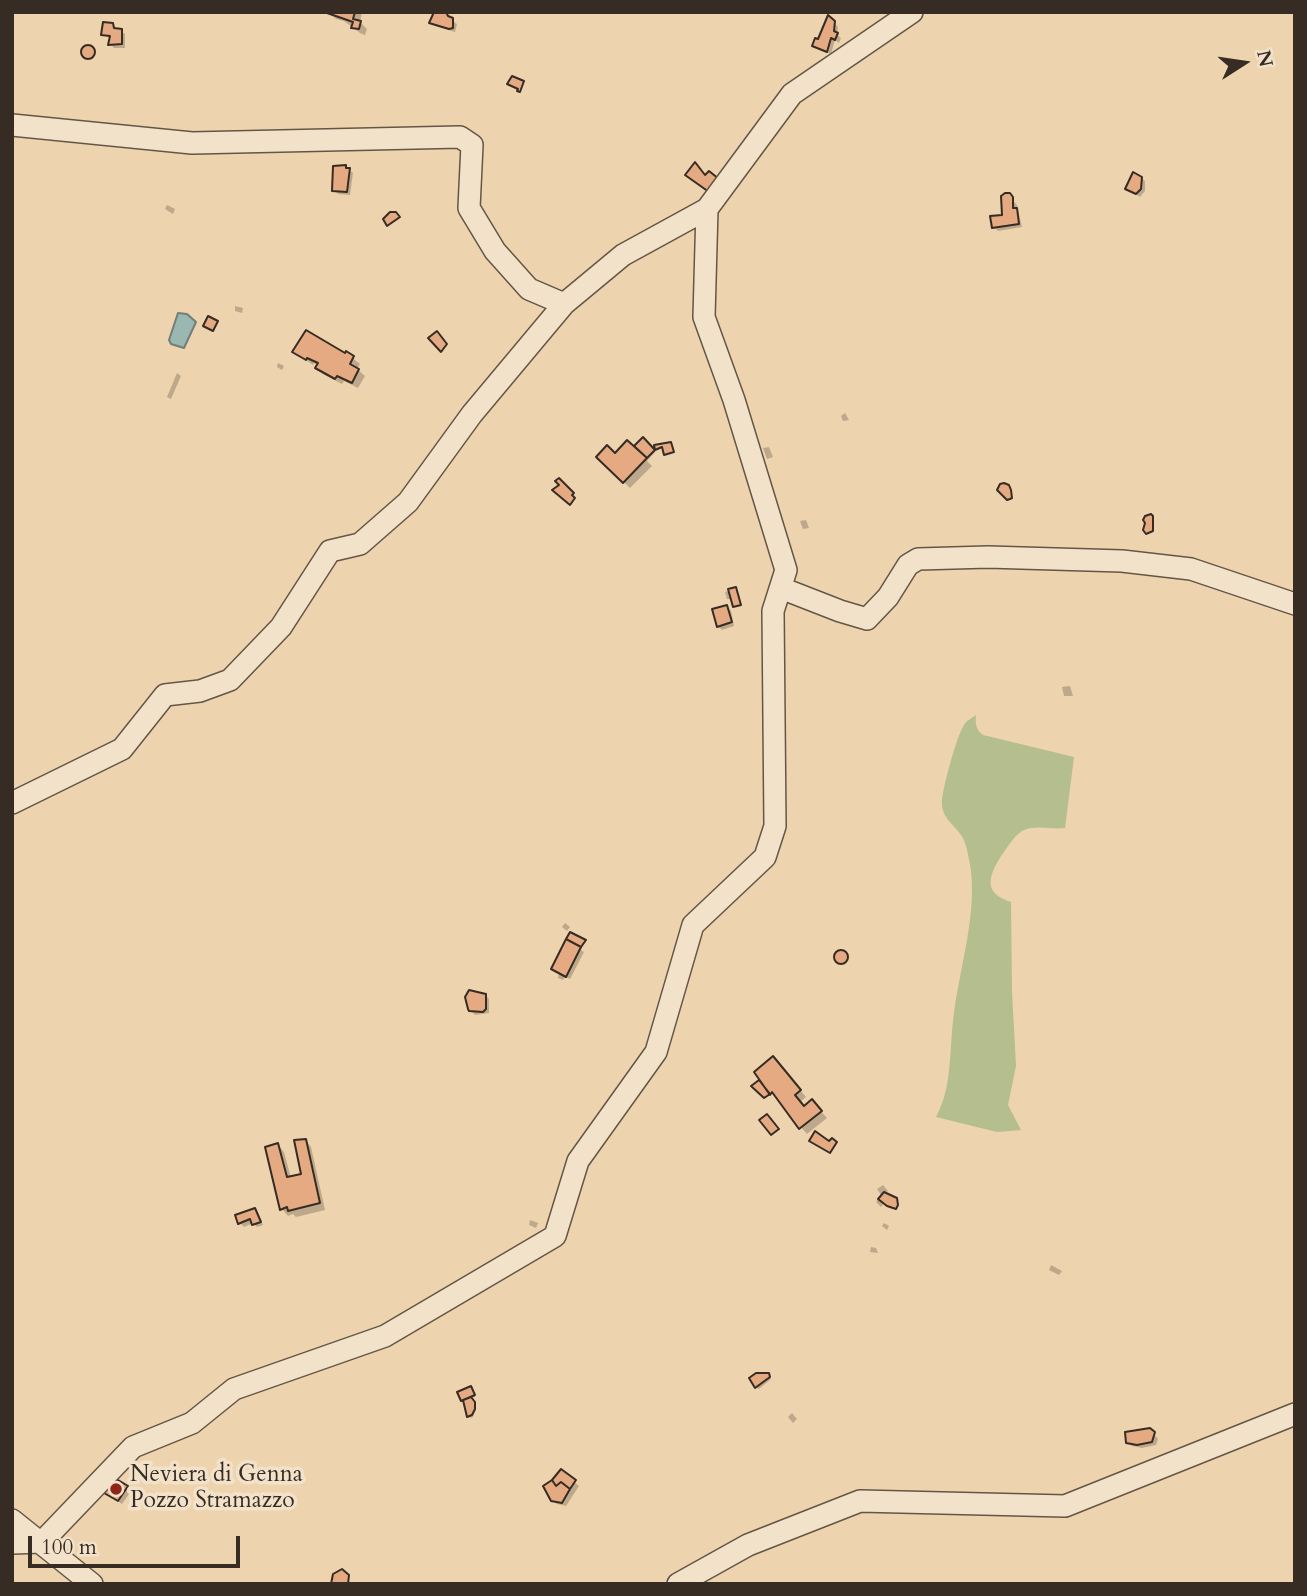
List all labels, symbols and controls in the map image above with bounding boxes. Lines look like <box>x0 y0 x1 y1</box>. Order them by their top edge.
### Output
north arrow <box>1209 28 1279 98</box>
text: N <box>1250 48 1279 69</box>
place label: Neviera di Genna Pozzo Stramazzo <box>130 1462 303 1516</box>
marker: Neviera di Genna Pozzo Stramazzo <box>108 1481 124 1497</box>
scale bar <box>32 1522 243 1566</box>
text: 100 m <box>41 1533 97 1562</box>

